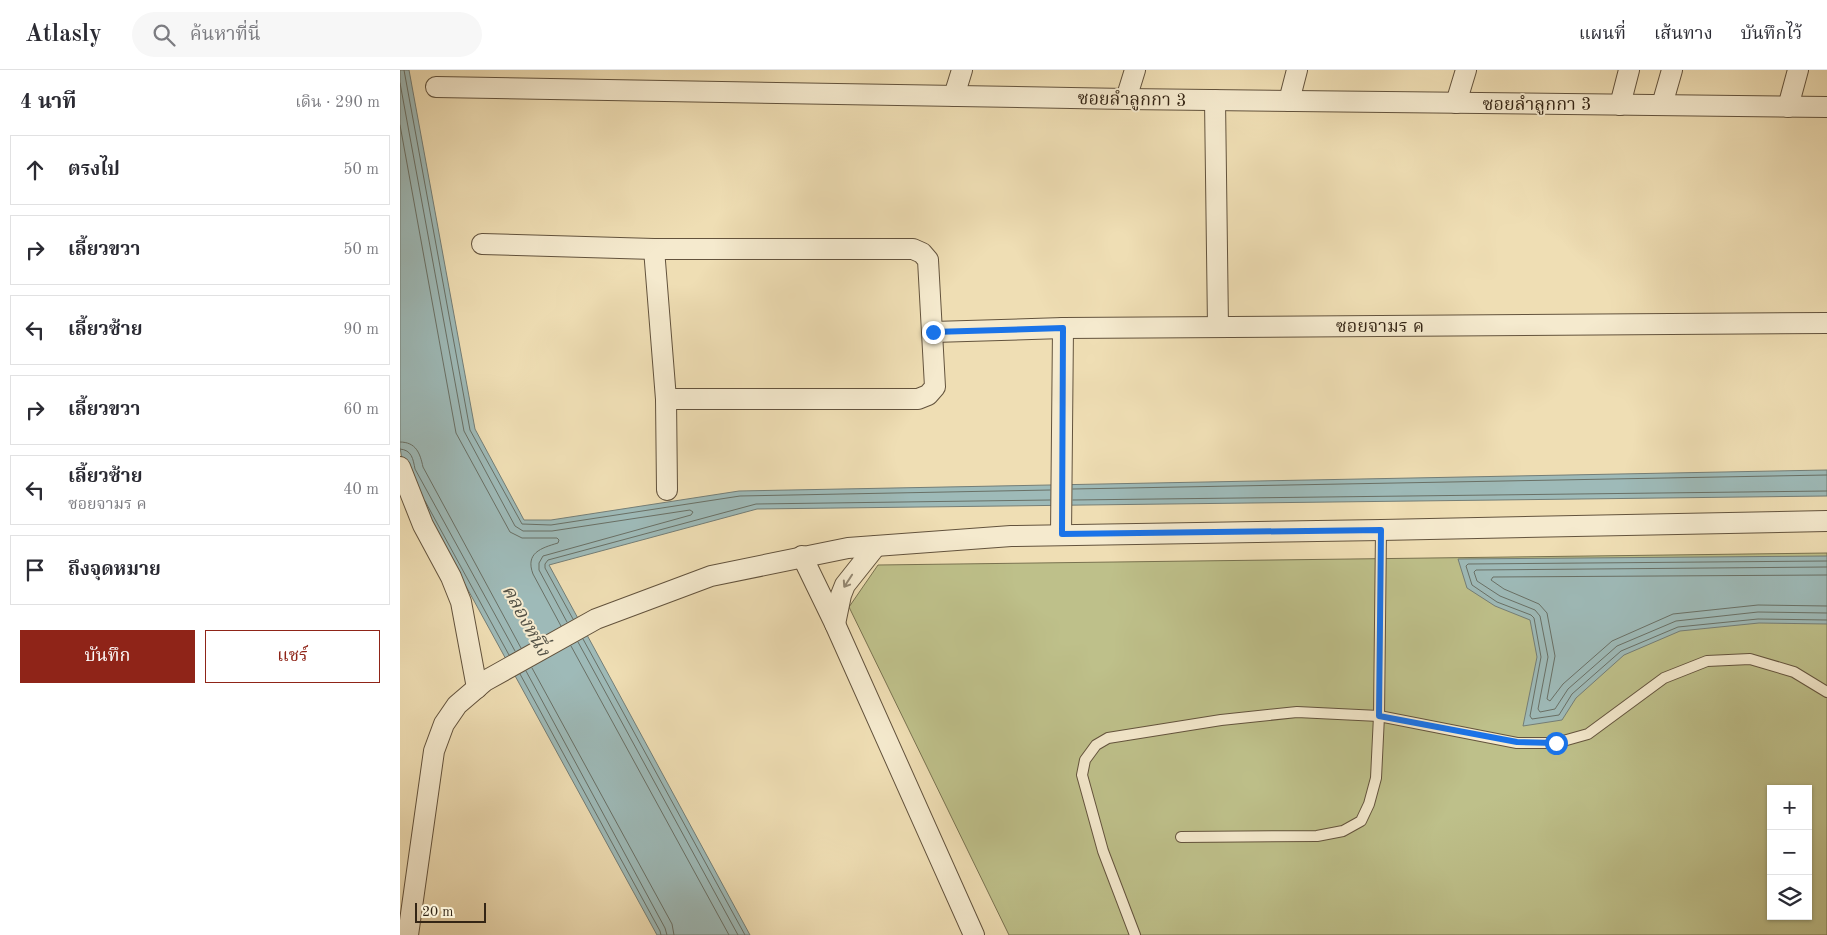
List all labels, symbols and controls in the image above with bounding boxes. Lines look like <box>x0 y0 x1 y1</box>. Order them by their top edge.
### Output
search box <box>132 12 482 57</box>
icon: search <box>150 21 178 49</box>
text: Atlasly <box>25 23 102 47</box>
text: แผนที่ <box>1579 25 1626 43</box>
text: เส้นทาง <box>1654 25 1713 43</box>
text: บันทึกไว้ <box>1741 25 1802 43</box>
text: ค้นหาที่นี่ <box>190 26 260 45</box>
street label: ซอยลำลูกกา 3 <box>1077 89 1187 111</box>
text: 4 นาที <box>20 92 76 113</box>
text: เดิน · 290 m <box>295 95 380 111</box>
street label: ซอยลำลูกกา 3 <box>1483 95 1591 115</box>
icon: ahead <box>21 156 49 184</box>
text: ตรงไป <box>68 161 120 180</box>
text: 50 m <box>343 162 379 178</box>
icon: right <box>21 236 49 264</box>
text: เลี้ยวขวา <box>68 241 140 260</box>
text: 50 m <box>343 242 379 258</box>
icon: left <box>21 316 49 344</box>
street label: ซอยจามร ค <box>1336 318 1424 336</box>
text: เลี้ยวซ้าย <box>68 321 142 340</box>
route end <box>922 321 945 344</box>
text: 90 m <box>343 322 379 338</box>
icon: right <box>21 396 49 424</box>
text: เลี้ยวขวา <box>68 401 140 420</box>
text: 60 m <box>343 402 379 418</box>
text: เลี้ยวซ้าย <box>68 468 142 487</box>
icon: left <box>21 476 49 504</box>
text: 40 m <box>343 482 379 498</box>
text: ซอยจามร ค <box>68 497 147 513</box>
icon: arrive <box>21 556 49 584</box>
text: ถึงจุดหมาย <box>68 561 161 580</box>
one-way arrow <box>843 574 853 588</box>
water label: คลองหนึ่ง <box>498 579 559 661</box>
button: บันทึก <box>20 630 195 683</box>
button: แชร์ <box>205 630 380 683</box>
route start <box>1545 732 1568 755</box>
map controls <box>1767 785 1812 920</box>
button: + <box>1767 785 1812 830</box>
button: − <box>1767 830 1812 875</box>
button: layers <box>1767 875 1812 920</box>
scale bar <box>415 900 486 923</box>
text: 20 m <box>422 905 453 919</box>

